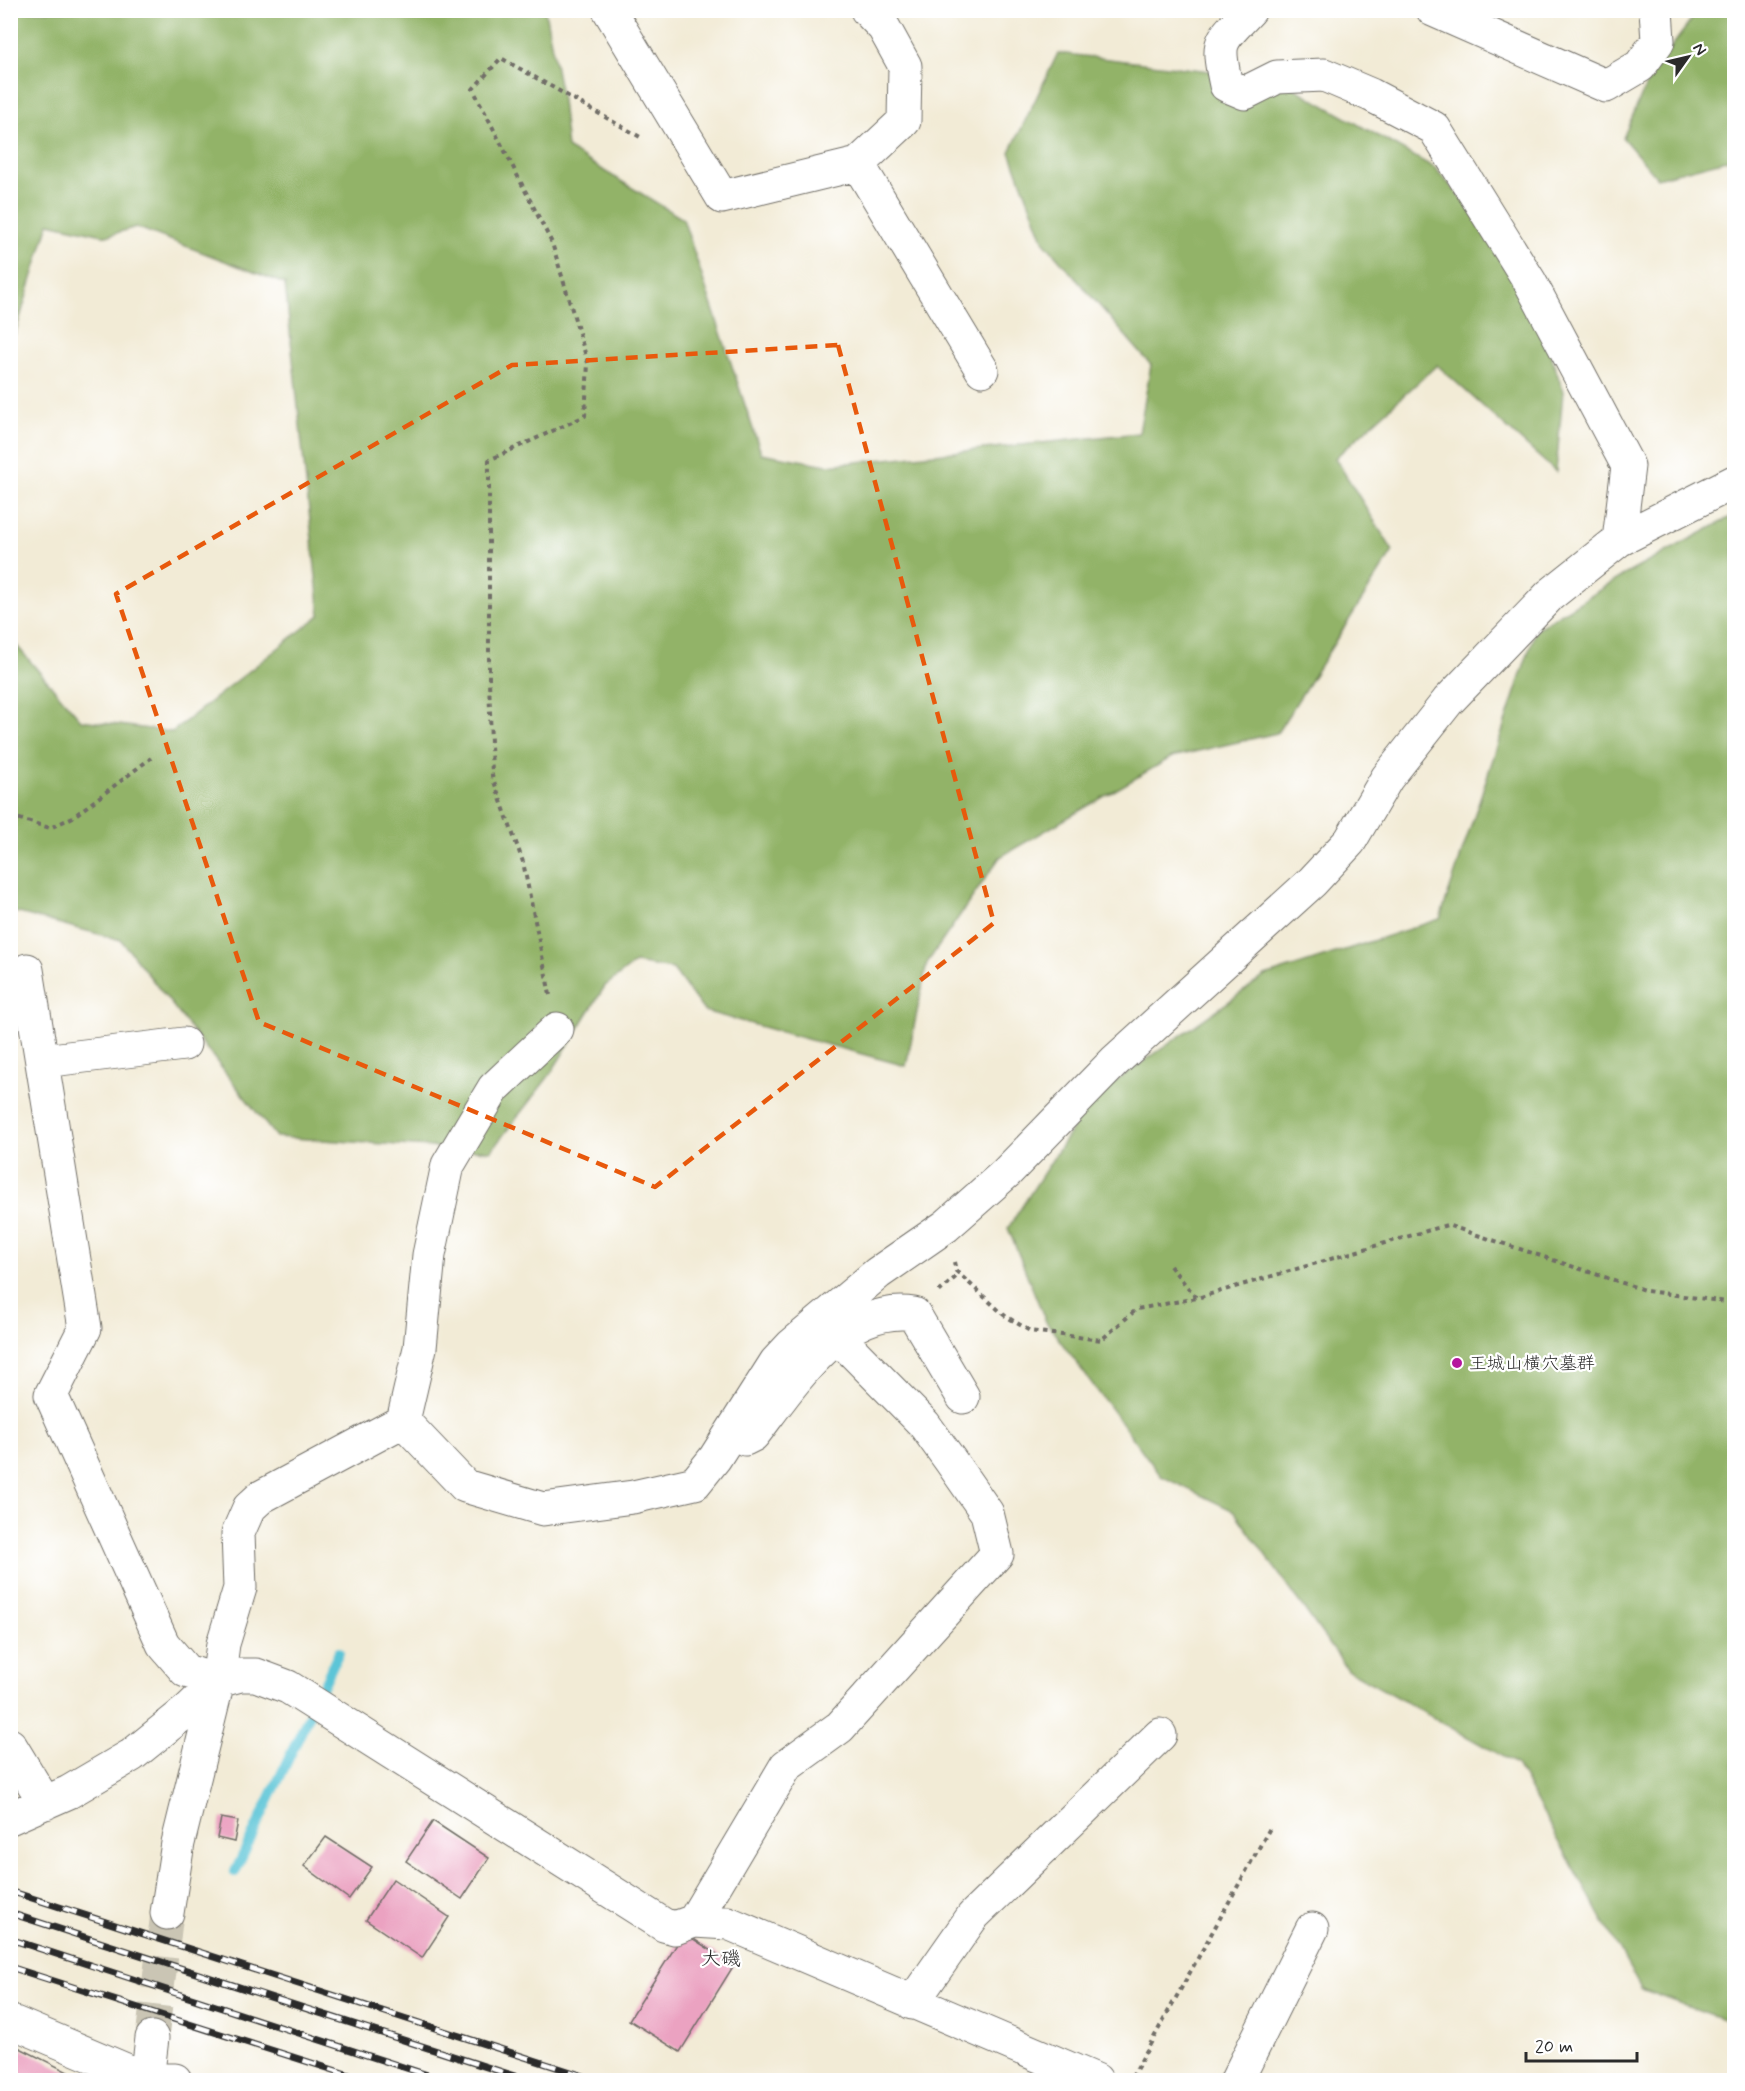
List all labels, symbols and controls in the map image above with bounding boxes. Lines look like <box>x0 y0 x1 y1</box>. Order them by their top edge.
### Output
north arrow <box>1658 27 1718 87</box>
text: N <box>1688 39 1711 60</box>
place label: 王城山横穴墓群 <box>1469 1352 1595 1376</box>
marker: 王城山横穴墓群 <box>1450 1356 1464 1370</box>
district label: 大磯 <box>701 1946 741 1973</box>
scale bar <box>1526 2025 1637 2063</box>
text: 20 m <box>1535 2035 1573 2059</box>

